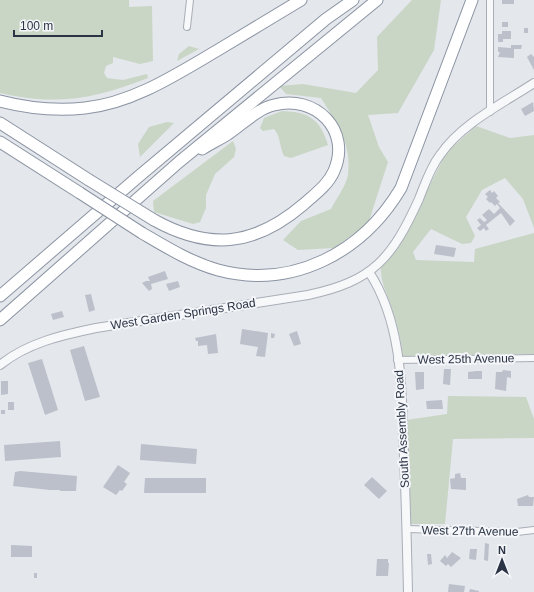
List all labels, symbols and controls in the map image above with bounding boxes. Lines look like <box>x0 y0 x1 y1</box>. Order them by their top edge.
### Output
scale bar <box>14 12 102 38</box>
text: 100 m <box>20 19 53 33</box>
street label: West Garden Springs Road <box>110 296 256 332</box>
street label: West 25th Avenue <box>417 351 515 367</box>
street label: South Assembly Road <box>392 370 412 488</box>
street label: West 27th Avenue <box>421 523 519 539</box>
north arrow <box>482 540 522 580</box>
text: N <box>498 544 506 556</box>

